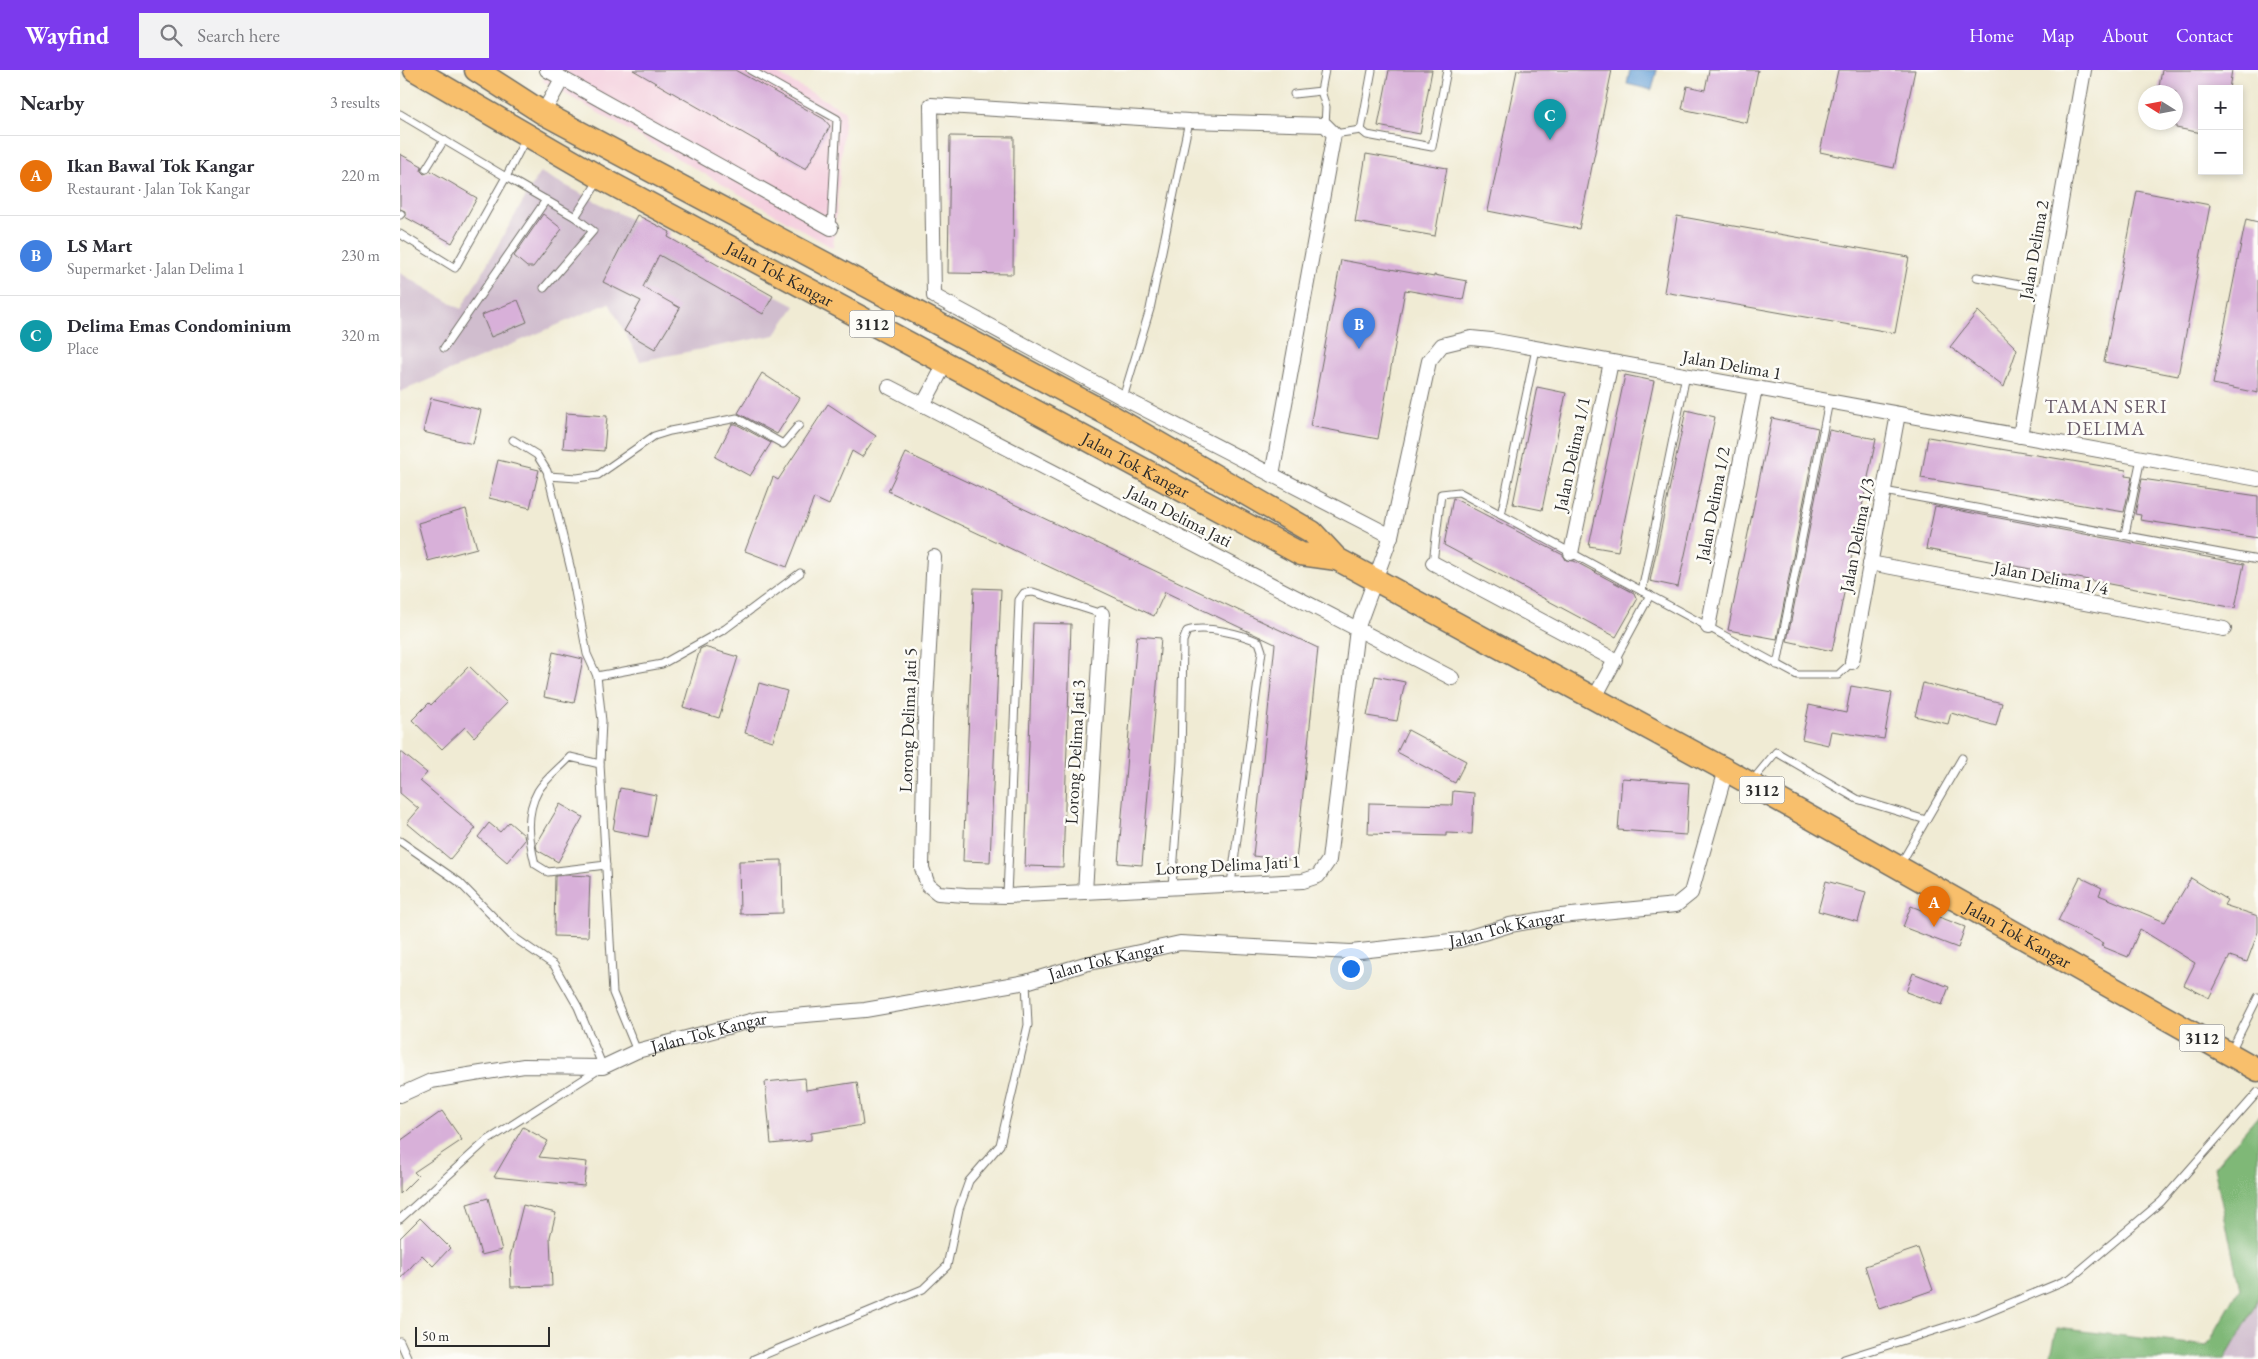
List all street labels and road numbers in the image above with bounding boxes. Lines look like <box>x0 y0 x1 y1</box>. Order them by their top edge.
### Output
street label: Jalan Delima 2 <box>2013 198 2054 303</box>
street label: Jalan Tok Kangar <box>720 234 838 312</box>
road number: 3112 <box>850 310 894 338</box>
street label: Jalan Delima 1 <box>1679 344 1784 385</box>
street label: Jalan Delima 1/1 <box>1548 395 1595 515</box>
street label: Jalan Tok Kangar <box>1076 426 1194 503</box>
street label: Jalan Delima 1/2 <box>1690 444 1735 565</box>
street label: Jalan Delima 1/3 <box>1834 476 1879 596</box>
street label: Jalan Delima Jati <box>1121 478 1236 552</box>
street label: Jalan Delima 1/4 <box>1990 555 2111 600</box>
street label: Lorong Delima Jati 5 <box>893 647 922 793</box>
street label: Lorong Delima Jati 3 <box>1059 679 1090 825</box>
road number: 3112 <box>1740 776 1784 804</box>
street label: Lorong Delima Jati 1 <box>1155 849 1301 880</box>
street label: Jalan Tok Kangar <box>1959 894 2076 973</box>
street label: Jalan Tok Kangar <box>1446 904 1566 952</box>
street label: Jalan Tok Kangar <box>1043 935 1166 986</box>
street label: Jalan Tok Kangar <box>646 1006 767 1058</box>
road number: 3112 <box>2180 1024 2224 1051</box>

